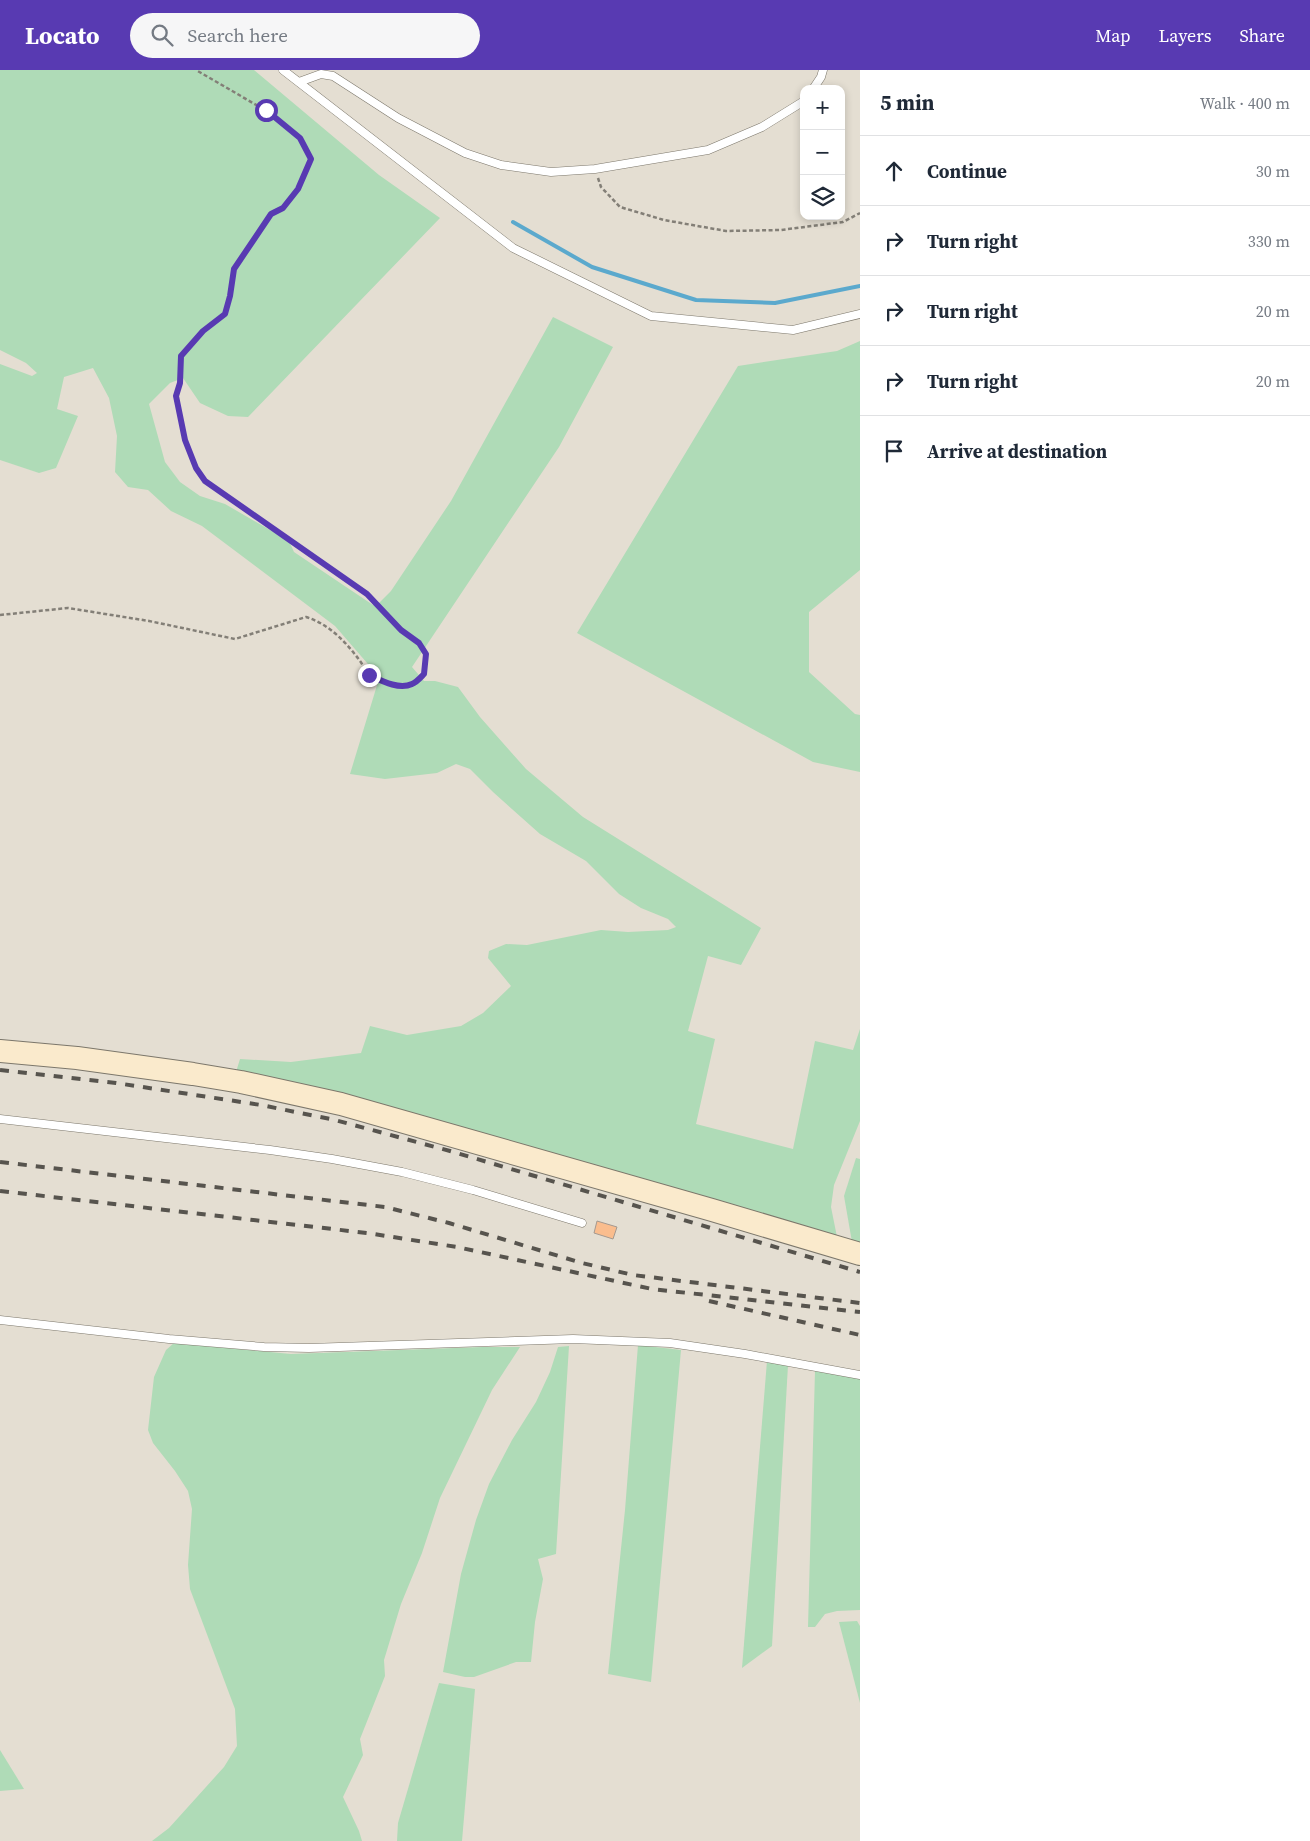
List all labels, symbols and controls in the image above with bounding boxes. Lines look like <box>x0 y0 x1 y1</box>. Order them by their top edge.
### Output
search box <box>130 13 480 58</box>
text: Locato <box>25 19 100 52</box>
icon: search <box>148 21 176 49</box>
text: Search here <box>188 22 288 48</box>
text: Map <box>1095 23 1130 48</box>
text: Layers <box>1158 23 1211 48</box>
text: Share <box>1239 23 1285 48</box>
map controls <box>800 85 845 220</box>
button: + <box>800 85 845 130</box>
text: 5 min <box>880 88 935 117</box>
text: Walk · 400 m <box>1200 92 1290 114</box>
route start <box>255 99 278 122</box>
button: − <box>800 130 845 175</box>
icon: ahead <box>880 157 908 185</box>
text: Continue <box>927 158 1007 184</box>
text: 30 m <box>1256 160 1290 182</box>
button: layers <box>800 175 845 220</box>
icon: right <box>880 227 908 255</box>
text: Turn right <box>927 228 1018 254</box>
text: 330 m <box>1248 230 1290 252</box>
icon: right <box>880 297 908 325</box>
text: Turn right <box>927 298 1018 324</box>
text: 20 m <box>1256 300 1290 322</box>
icon: right <box>880 367 908 395</box>
text: Turn right <box>927 368 1018 394</box>
text: 20 m <box>1256 370 1290 392</box>
icon: arrive <box>880 437 908 465</box>
text: Arrive at destination <box>927 438 1107 464</box>
route end <box>358 664 381 687</box>

